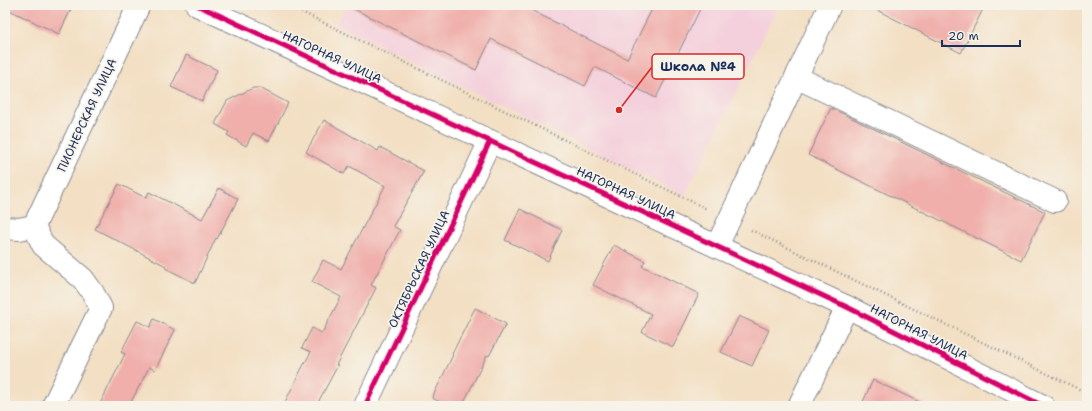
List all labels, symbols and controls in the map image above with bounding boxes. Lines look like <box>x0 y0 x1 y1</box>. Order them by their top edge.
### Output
scale bar <box>942 22 1020 48</box>
street label: НАГОРНАЯ УЛИЦА <box>280 27 384 87</box>
text: 20 m <box>948 28 979 44</box>
callout: Школа №4 <box>652 54 744 79</box>
street label: ПИОНЕРСКАЯ УЛИЦА <box>54 55 120 174</box>
text: Школа №4 <box>660 58 736 75</box>
street label: НАГОРНАЯ УЛИЦА <box>574 163 678 223</box>
street label: ОКТЯБРЬСКАЯ УЛИЦА <box>385 207 453 330</box>
street label: НАГОРНАЯ УЛИЦА <box>867 300 971 364</box>

